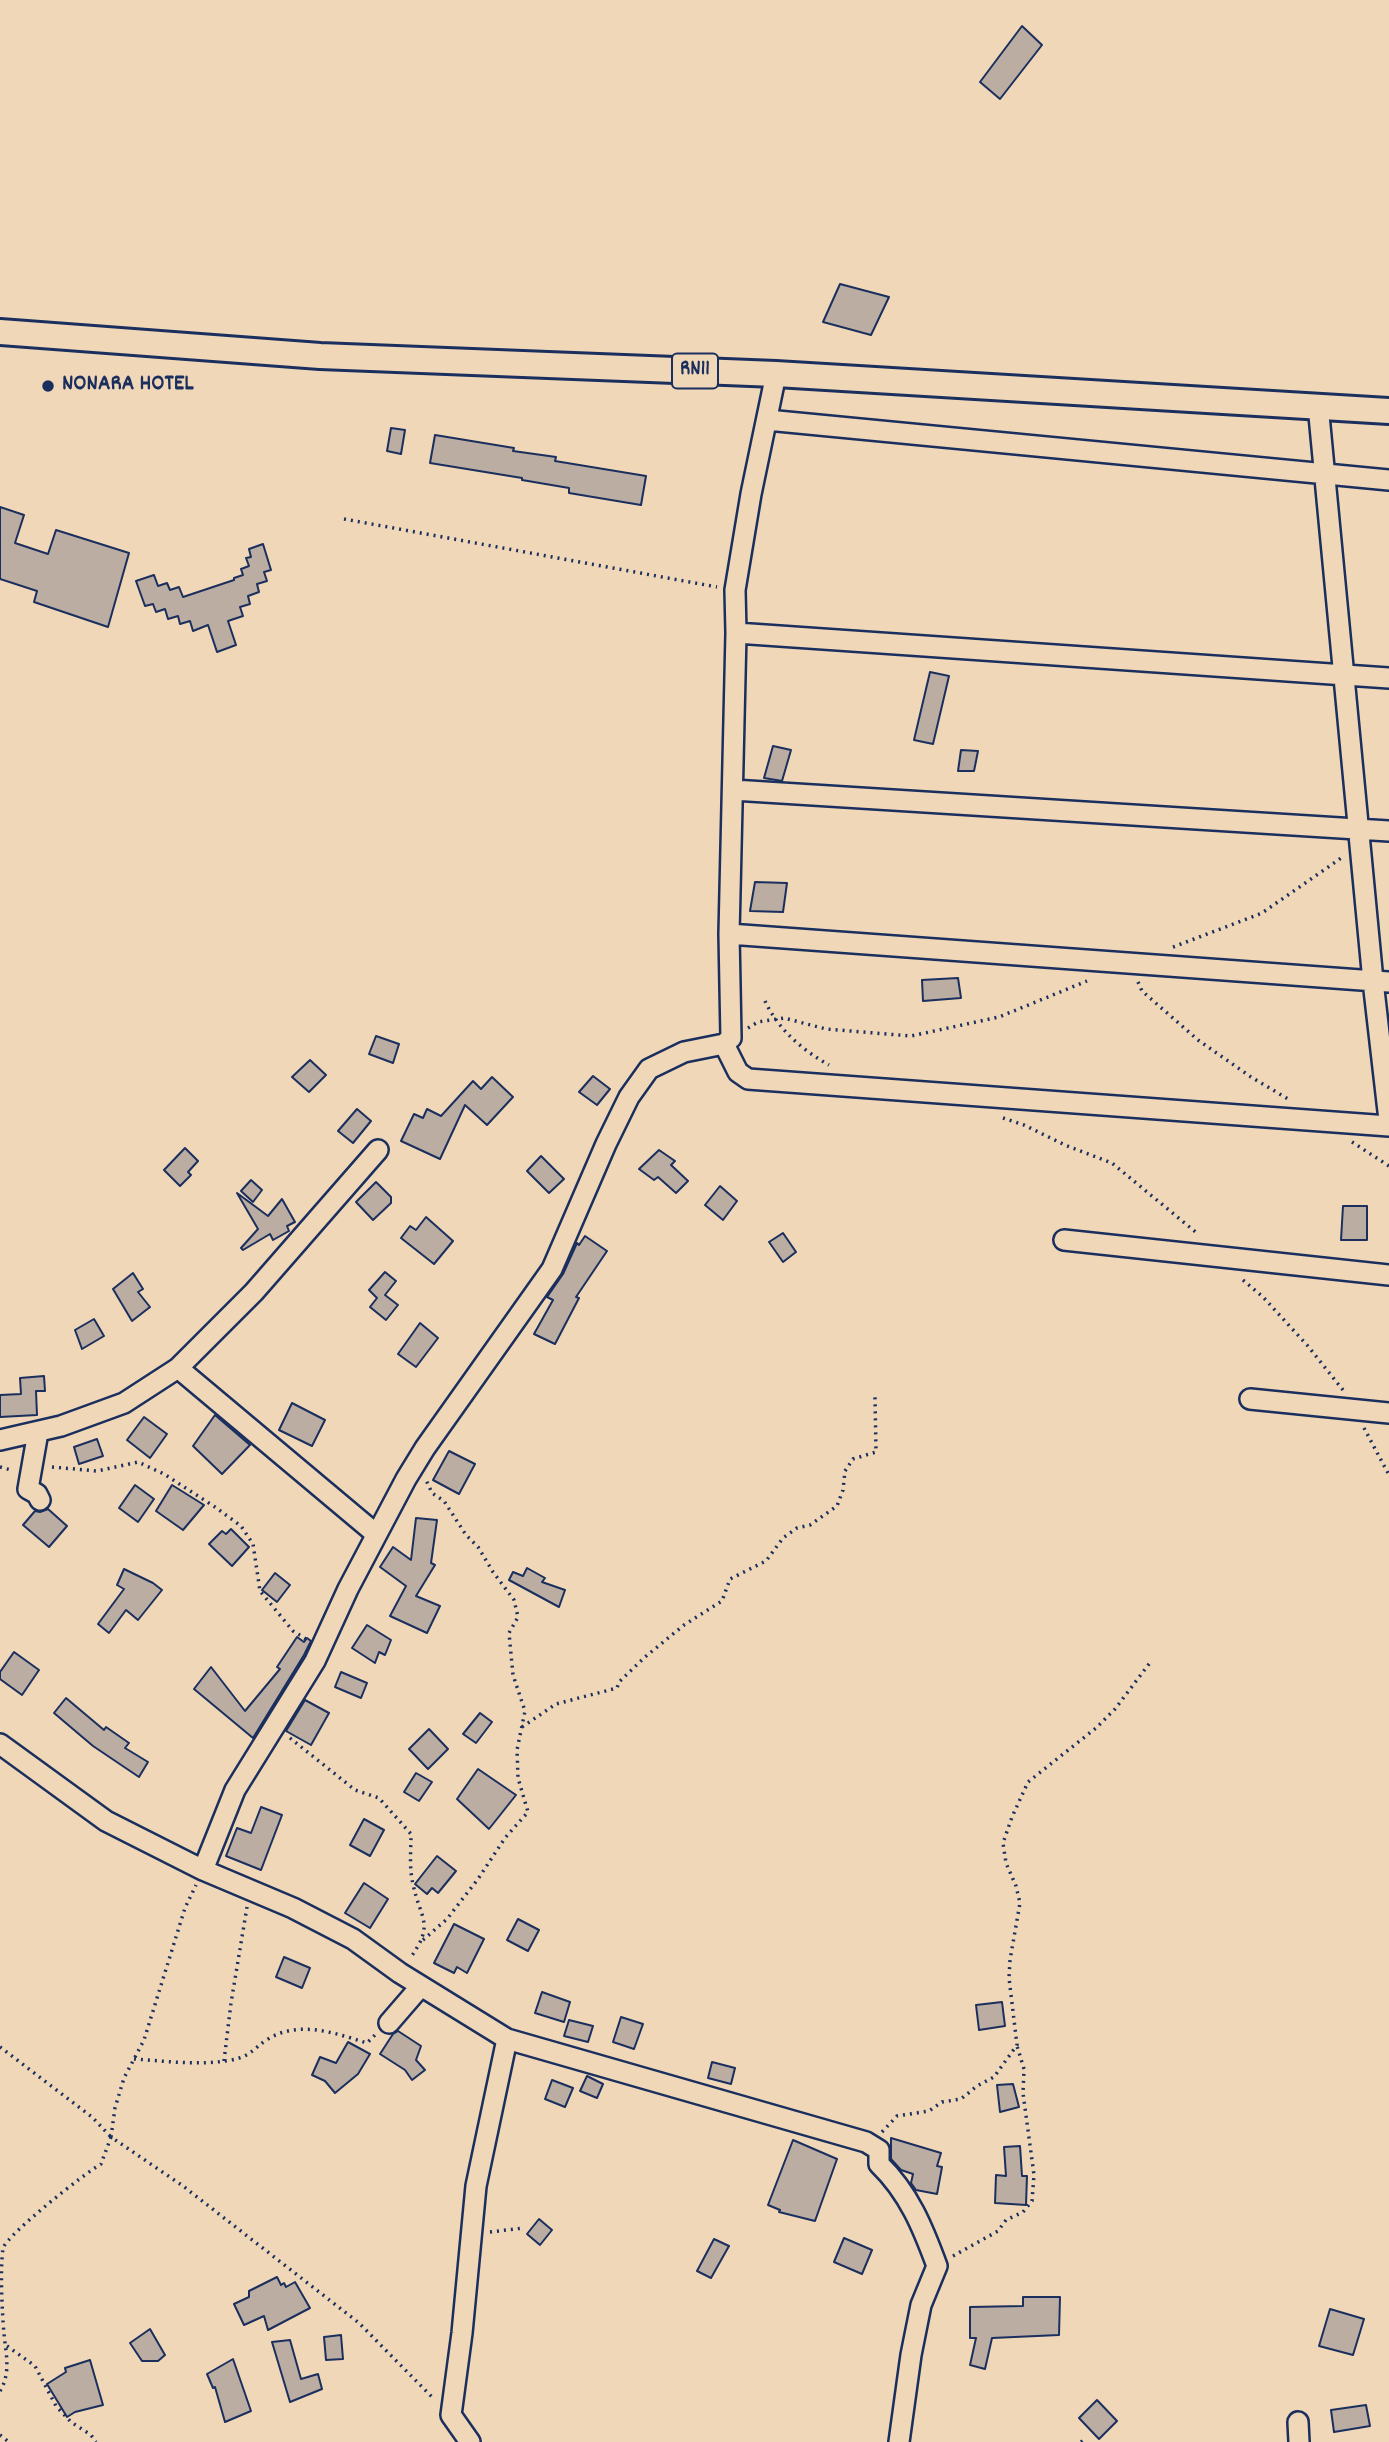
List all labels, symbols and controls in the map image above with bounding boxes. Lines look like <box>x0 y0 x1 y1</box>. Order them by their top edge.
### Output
road number: RN11 <box>672 354 718 388</box>
place label: NONARA HOTEL <box>62 372 194 400</box>
marker: NONARA HOTEL <box>40 378 56 394</box>

